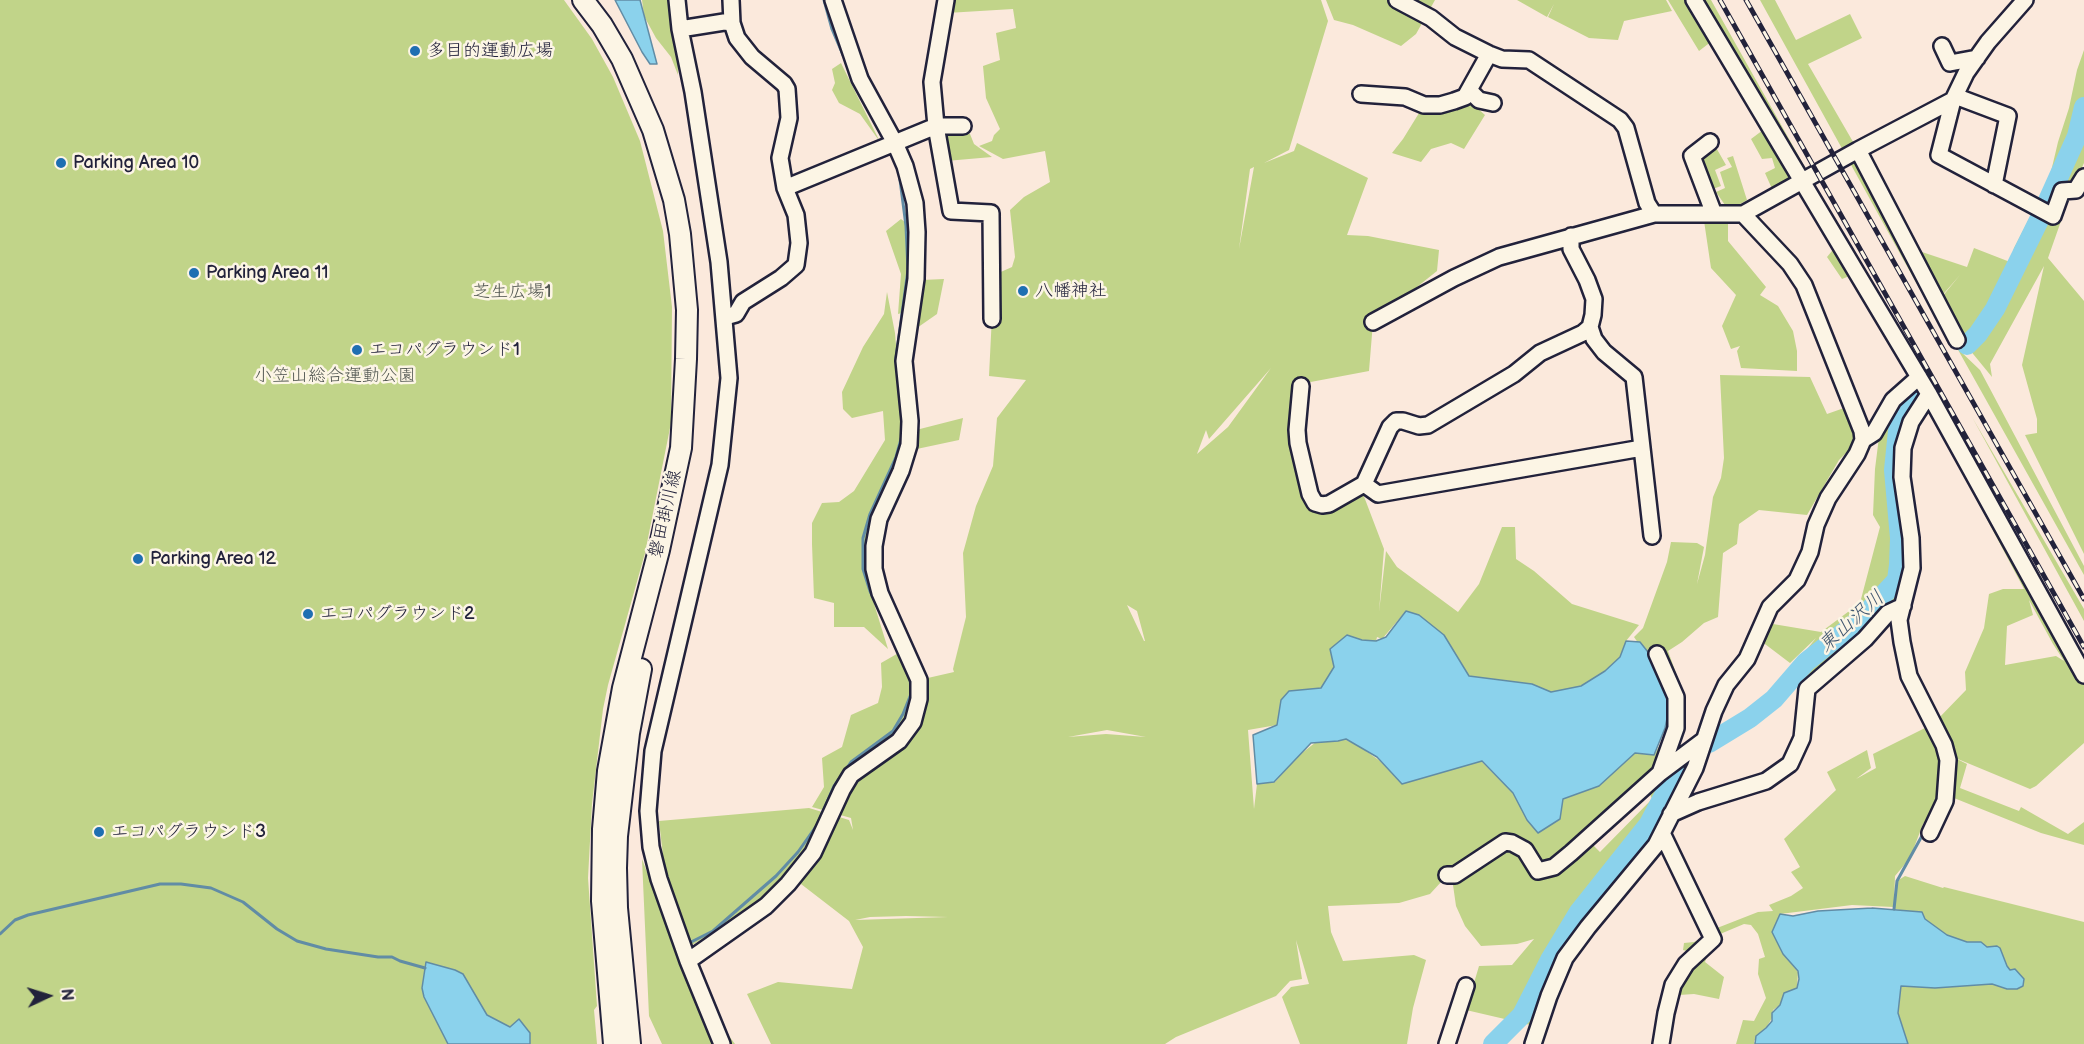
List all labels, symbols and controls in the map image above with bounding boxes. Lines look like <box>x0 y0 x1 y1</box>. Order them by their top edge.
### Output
place label: 多目的運動広場 <box>427 40 553 62</box>
marker: 多目的運動広場 <box>408 44 422 58</box>
place label: Parking Area 10 <box>73 152 199 174</box>
marker: Parking Area 10 <box>54 156 68 170</box>
place label: Parking Area 11 <box>206 262 329 284</box>
marker: Parking Area 11 <box>187 266 201 280</box>
place label: 八幡神社 <box>1035 280 1107 302</box>
park label: 芝生広場1 <box>473 281 551 303</box>
marker: 八幡神社 <box>1016 284 1030 298</box>
place label: エコパグラウンド1 <box>369 339 520 361</box>
marker: エコパグラウンド1 <box>350 343 364 357</box>
park label: 小笠山総合運動公園 <box>254 365 416 387</box>
street label: 磐田掛川線 <box>645 468 687 560</box>
place label: Parking Area 12 <box>150 548 276 570</box>
marker: Parking Area 12 <box>131 552 145 566</box>
water label: 東山沢川 <box>1814 586 1890 658</box>
place label: エコパグラウンド2 <box>320 603 475 625</box>
marker: エコパグラウンド2 <box>301 607 315 621</box>
place label: エコパグラウンド3 <box>111 821 266 843</box>
marker: エコパグラウンド3 <box>92 825 106 839</box>
north arrow <box>18 966 78 1026</box>
text: N <box>57 988 76 1001</box>

